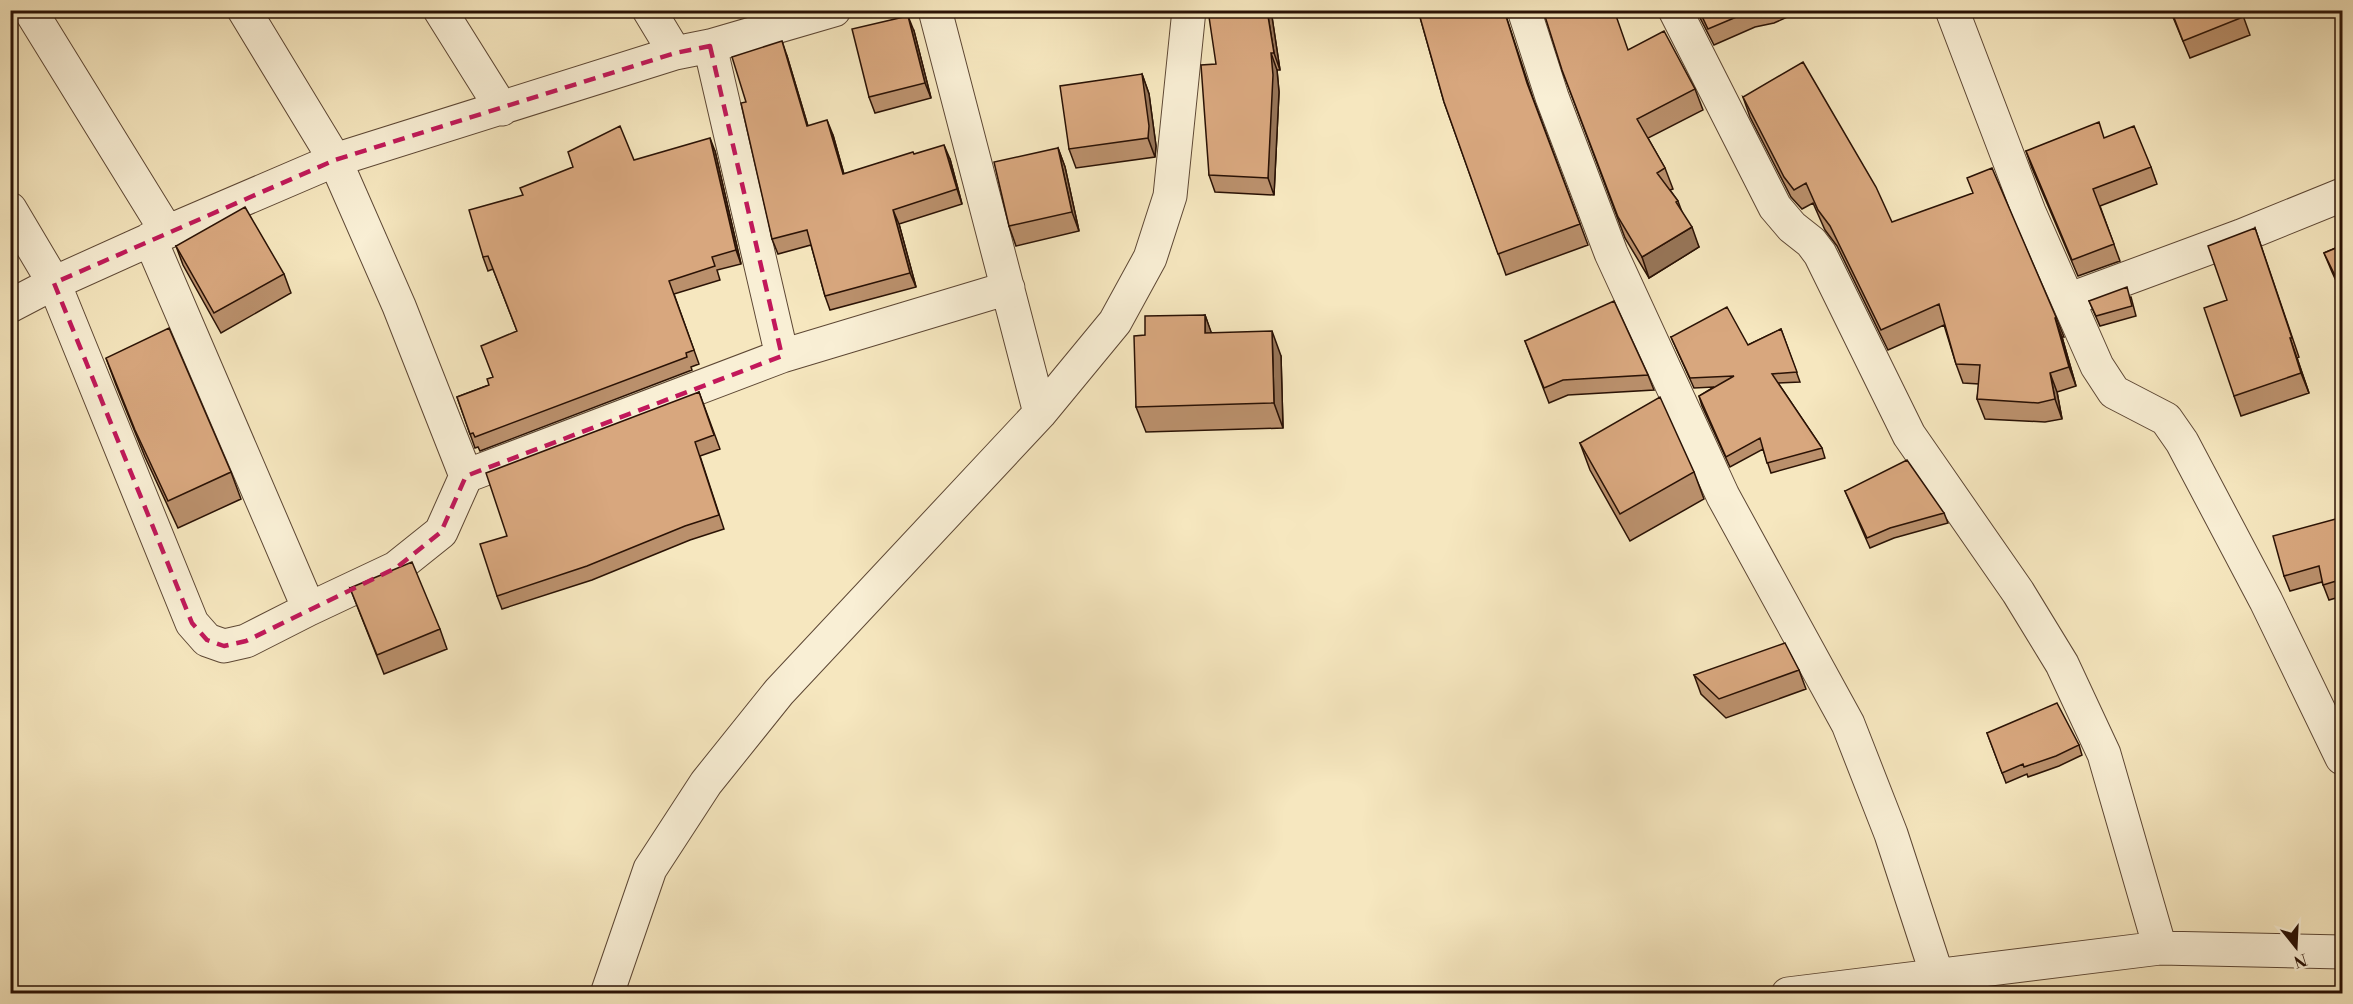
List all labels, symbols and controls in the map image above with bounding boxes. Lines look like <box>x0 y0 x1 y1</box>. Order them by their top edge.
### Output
north arrow <box>2266 917 2326 977</box>
text: N <box>2291 949 2309 972</box>

